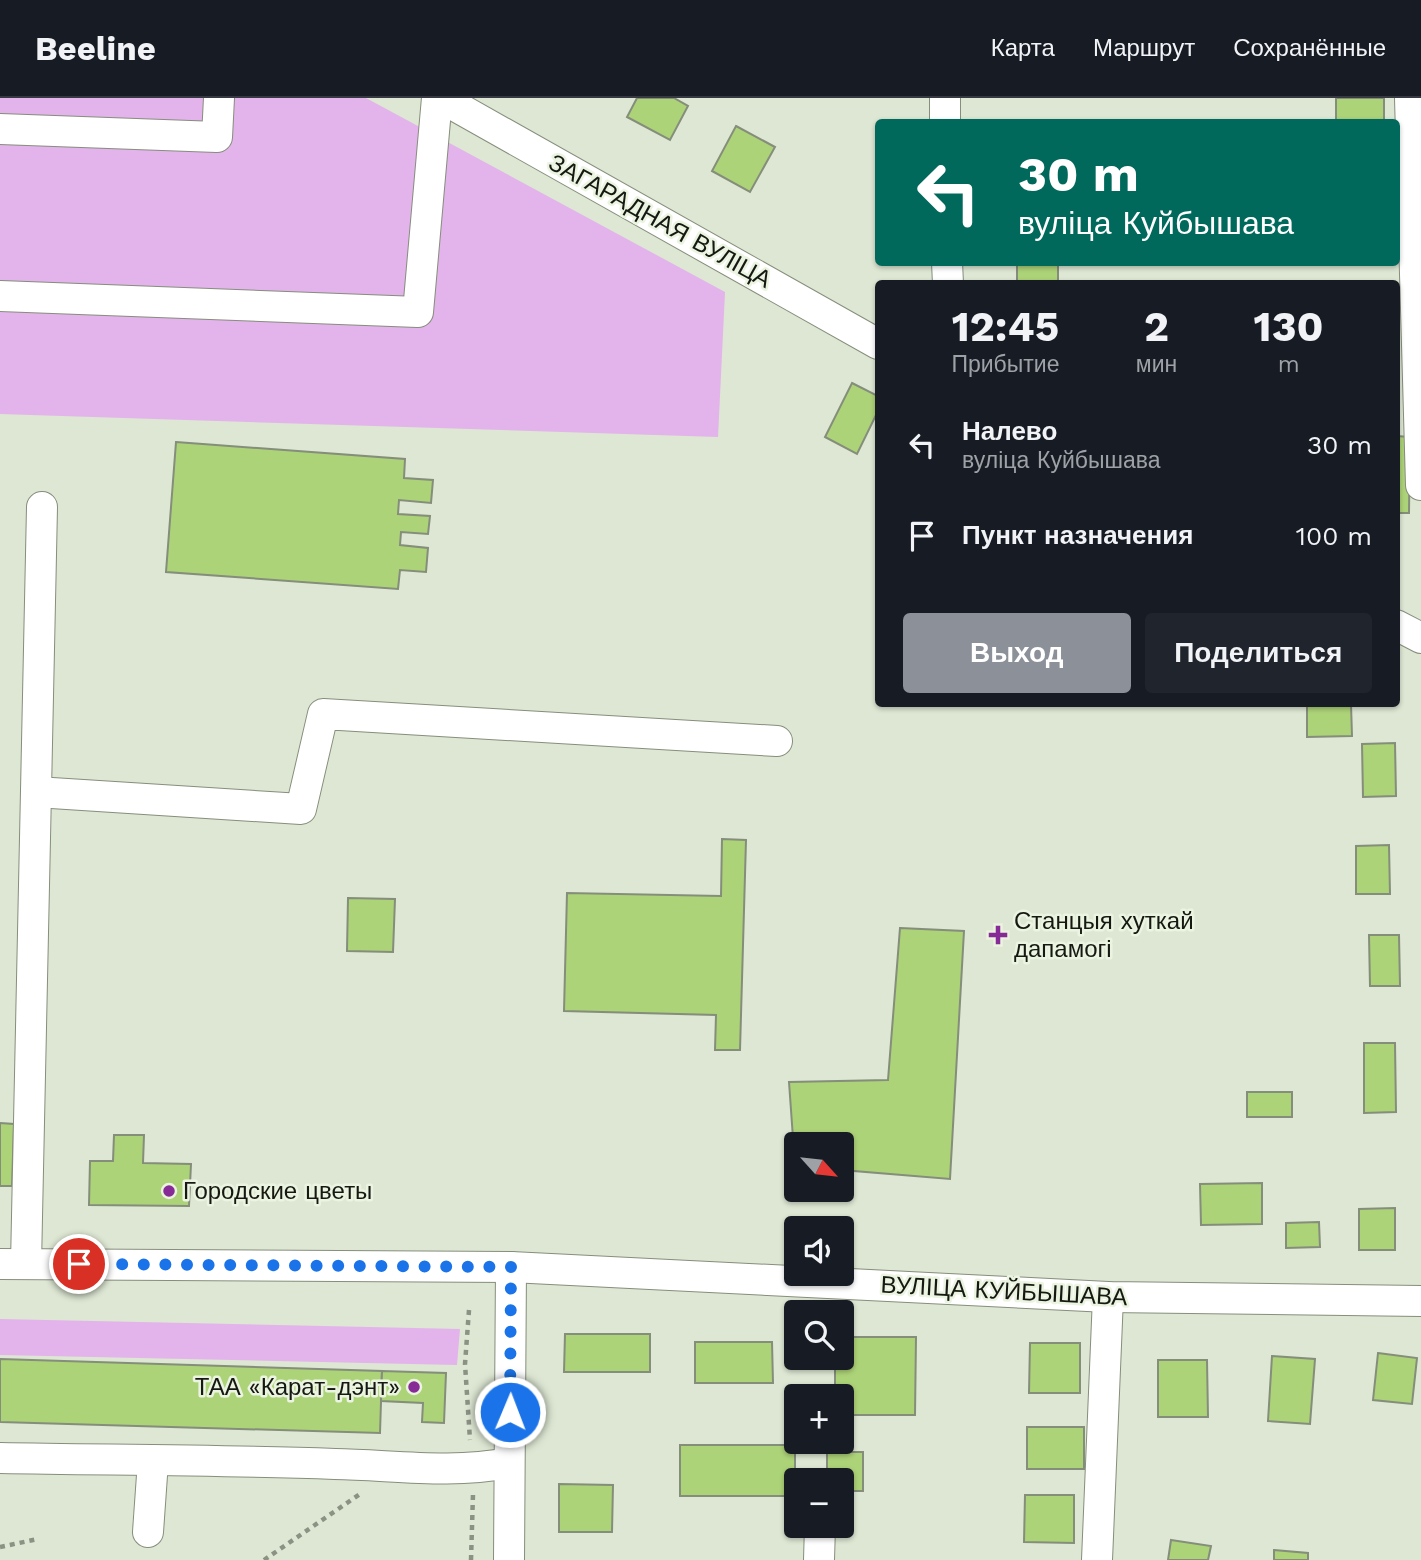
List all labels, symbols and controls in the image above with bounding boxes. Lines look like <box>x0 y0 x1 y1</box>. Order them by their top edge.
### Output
text: Beeline <box>35 29 156 68</box>
text: Карта <box>991 34 1055 62</box>
text: Маршрут <box>1093 34 1195 62</box>
text: Сохранённые <box>1233 34 1386 62</box>
text: 30 m <box>1018 145 1139 203</box>
icon: left <box>903 147 994 238</box>
street label: ЗАГАРАДНАЯ ВУЛІЦА <box>544 148 776 294</box>
text: вуліца Куйбышава <box>1018 204 1294 242</box>
text: 12:45 <box>952 302 1059 351</box>
text: 2 <box>1144 302 1169 351</box>
text: 130 <box>1254 302 1324 351</box>
text: Прибытие <box>951 351 1059 378</box>
text: мин <box>1136 351 1177 378</box>
text: m <box>1278 351 1300 378</box>
text: Налево <box>962 416 1057 446</box>
icon: left <box>903 426 941 464</box>
text: 30 m <box>1307 430 1372 460</box>
text: вуліца Куйбышава <box>962 447 1161 474</box>
icon: arrive <box>903 517 941 555</box>
text: Пункт назначения <box>962 520 1193 550</box>
text: 100 m <box>1296 521 1372 551</box>
button: Выход <box>903 613 1131 693</box>
button: Поделиться <box>1145 613 1372 693</box>
place label: Станцыя хуткай дапамогі <box>1014 907 1194 963</box>
marker: Станцыя хуткай дапамогі <box>988 925 1008 945</box>
north arrow <box>784 1132 854 1202</box>
map controls <box>784 1132 854 1538</box>
place label: Городские цветы <box>183 1177 372 1205</box>
marker: Городские цветы <box>161 1183 177 1199</box>
button: sound <box>784 1216 854 1286</box>
pin <box>49 1234 109 1294</box>
icon: arrive <box>60 1245 98 1283</box>
street label: ВУЛІЦА КУЙБЫШАВА <box>880 1271 1128 1311</box>
button: search <box>784 1300 854 1370</box>
place label: ТАА «Карат-дэнт» <box>195 1373 400 1401</box>
position arrow <box>473 1375 547 1449</box>
marker: ТАА «Карат-дэнт» <box>406 1379 422 1395</box>
button: + <box>784 1384 854 1454</box>
button: − <box>784 1468 854 1538</box>

